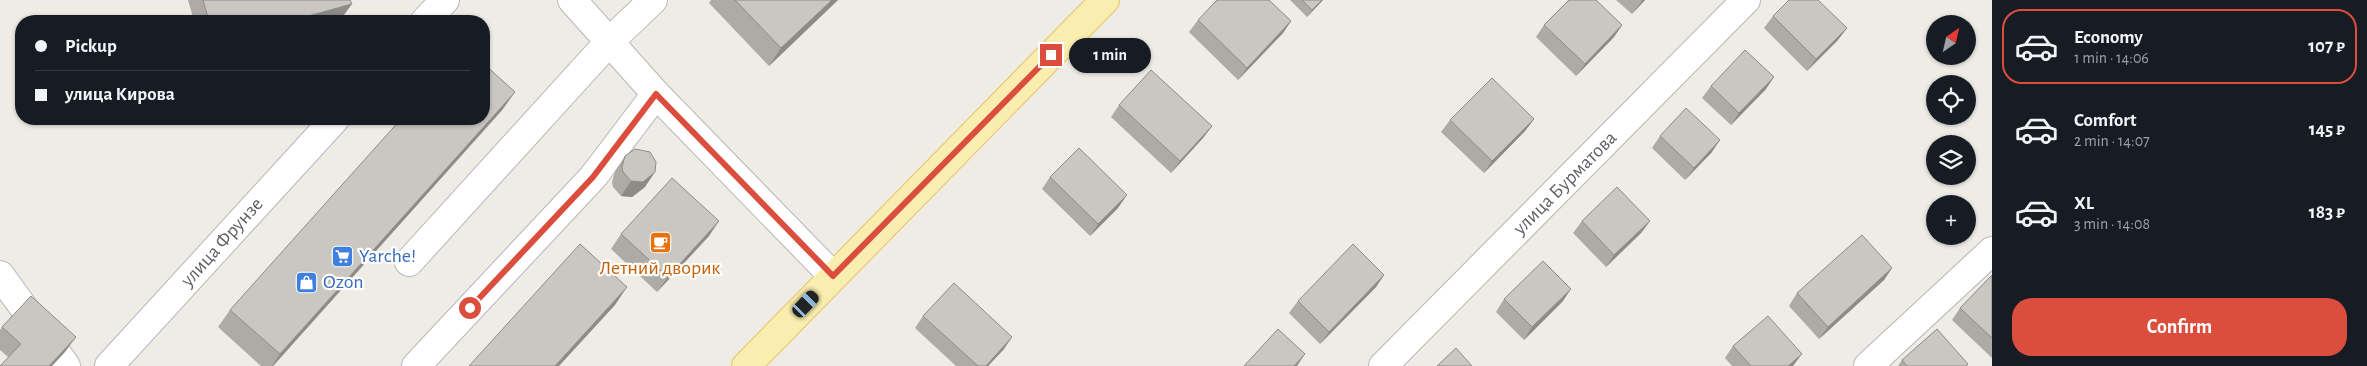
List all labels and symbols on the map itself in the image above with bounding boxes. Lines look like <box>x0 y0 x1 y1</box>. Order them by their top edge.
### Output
north arrow <box>1926 15 1976 65</box>
callout: 1 min <box>1068 38 1151 72</box>
route end <box>1040 44 1062 66</box>
street label: улица Бурматова <box>1509 128 1620 239</box>
street label: улица Фрунзе <box>176 194 267 291</box>
cafe icon: Летний дворик <box>648 230 672 254</box>
supermarket icon: Yarche! <box>331 244 355 268</box>
place label: Yarche! <box>359 246 416 266</box>
place label: Летний дворик <box>599 258 721 278</box>
shop icon: Ozon <box>295 270 319 294</box>
place label: Ozon <box>323 272 364 292</box>
car <box>790 288 821 320</box>
route start <box>459 297 481 319</box>

